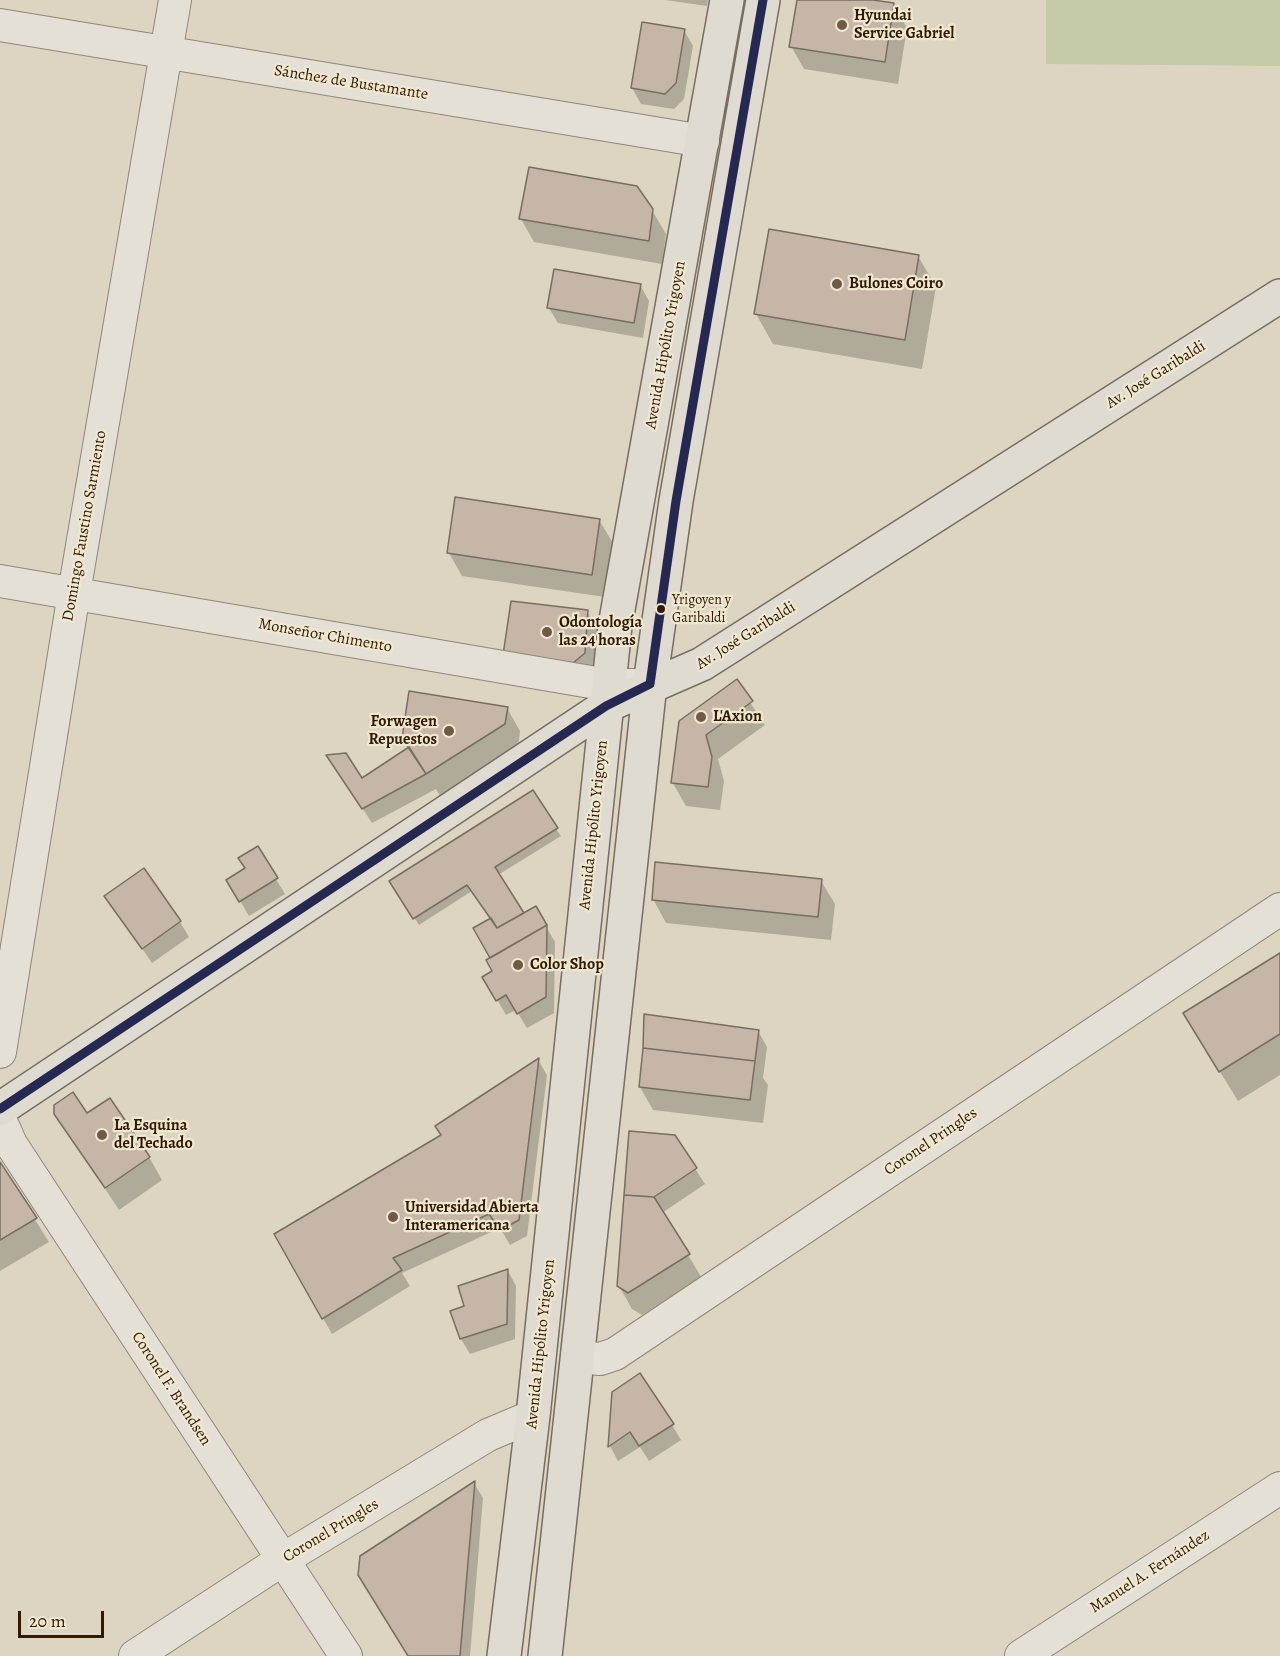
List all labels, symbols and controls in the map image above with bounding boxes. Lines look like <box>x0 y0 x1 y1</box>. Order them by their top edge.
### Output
place label: Hyundai Service Gabriel <box>854 6 955 44</box>
marker: Hyundai Service Gabriel <box>835 18 849 32</box>
street label: Sánchez de Bustamante <box>273 61 429 105</box>
street label: Avenida Hipólito Yrigoyen <box>642 259 690 431</box>
place label: Bulones Coiro <box>849 274 943 294</box>
marker: Bulones Coiro <box>830 277 844 291</box>
street label: Av. José Garibaldi <box>1103 337 1209 413</box>
street label: Domingo Faustino Sarmiento <box>59 429 111 623</box>
place label: Yrigoyen y Garibaldi <box>672 593 731 626</box>
street label: Av. José Garibaldi <box>693 598 799 674</box>
marker: Yrigoyen y Garibaldi <box>655 603 667 615</box>
place label: Odontología las 24 horas <box>559 613 642 651</box>
street label: Monseñor Chimento <box>257 615 393 657</box>
marker: Odontología las 24 horas <box>540 625 554 639</box>
place label: L'Axion <box>713 707 762 727</box>
marker: L'Axion <box>694 710 708 724</box>
place label: Forwagen Repuestos <box>368 712 437 750</box>
marker: Forwagen Repuestos <box>442 724 456 738</box>
street label: Avenida Hipólito Yrigoyen <box>576 739 612 911</box>
place label: Color Shop <box>530 955 604 975</box>
marker: Color Shop <box>511 958 525 972</box>
street label: Coronel Pringles <box>881 1104 981 1180</box>
place label: La Esquina del Techado <box>114 1116 193 1154</box>
marker: La Esquina del Techado <box>95 1128 109 1142</box>
place label: Universidad Abierta Interamericana <box>405 1198 539 1236</box>
marker: Universidad Abierta Interamericana <box>386 1210 400 1224</box>
street label: Avenida Hipólito Yrigoyen <box>523 1258 559 1430</box>
street label: Coronel F. Brandsen <box>127 1328 215 1450</box>
street label: Coronel Pringles <box>280 1495 382 1567</box>
street label: Manuel A. Fernández <box>1087 1526 1213 1618</box>
scale bar <box>21 1599 106 1637</box>
text: 20 m <box>29 1609 66 1633</box>

